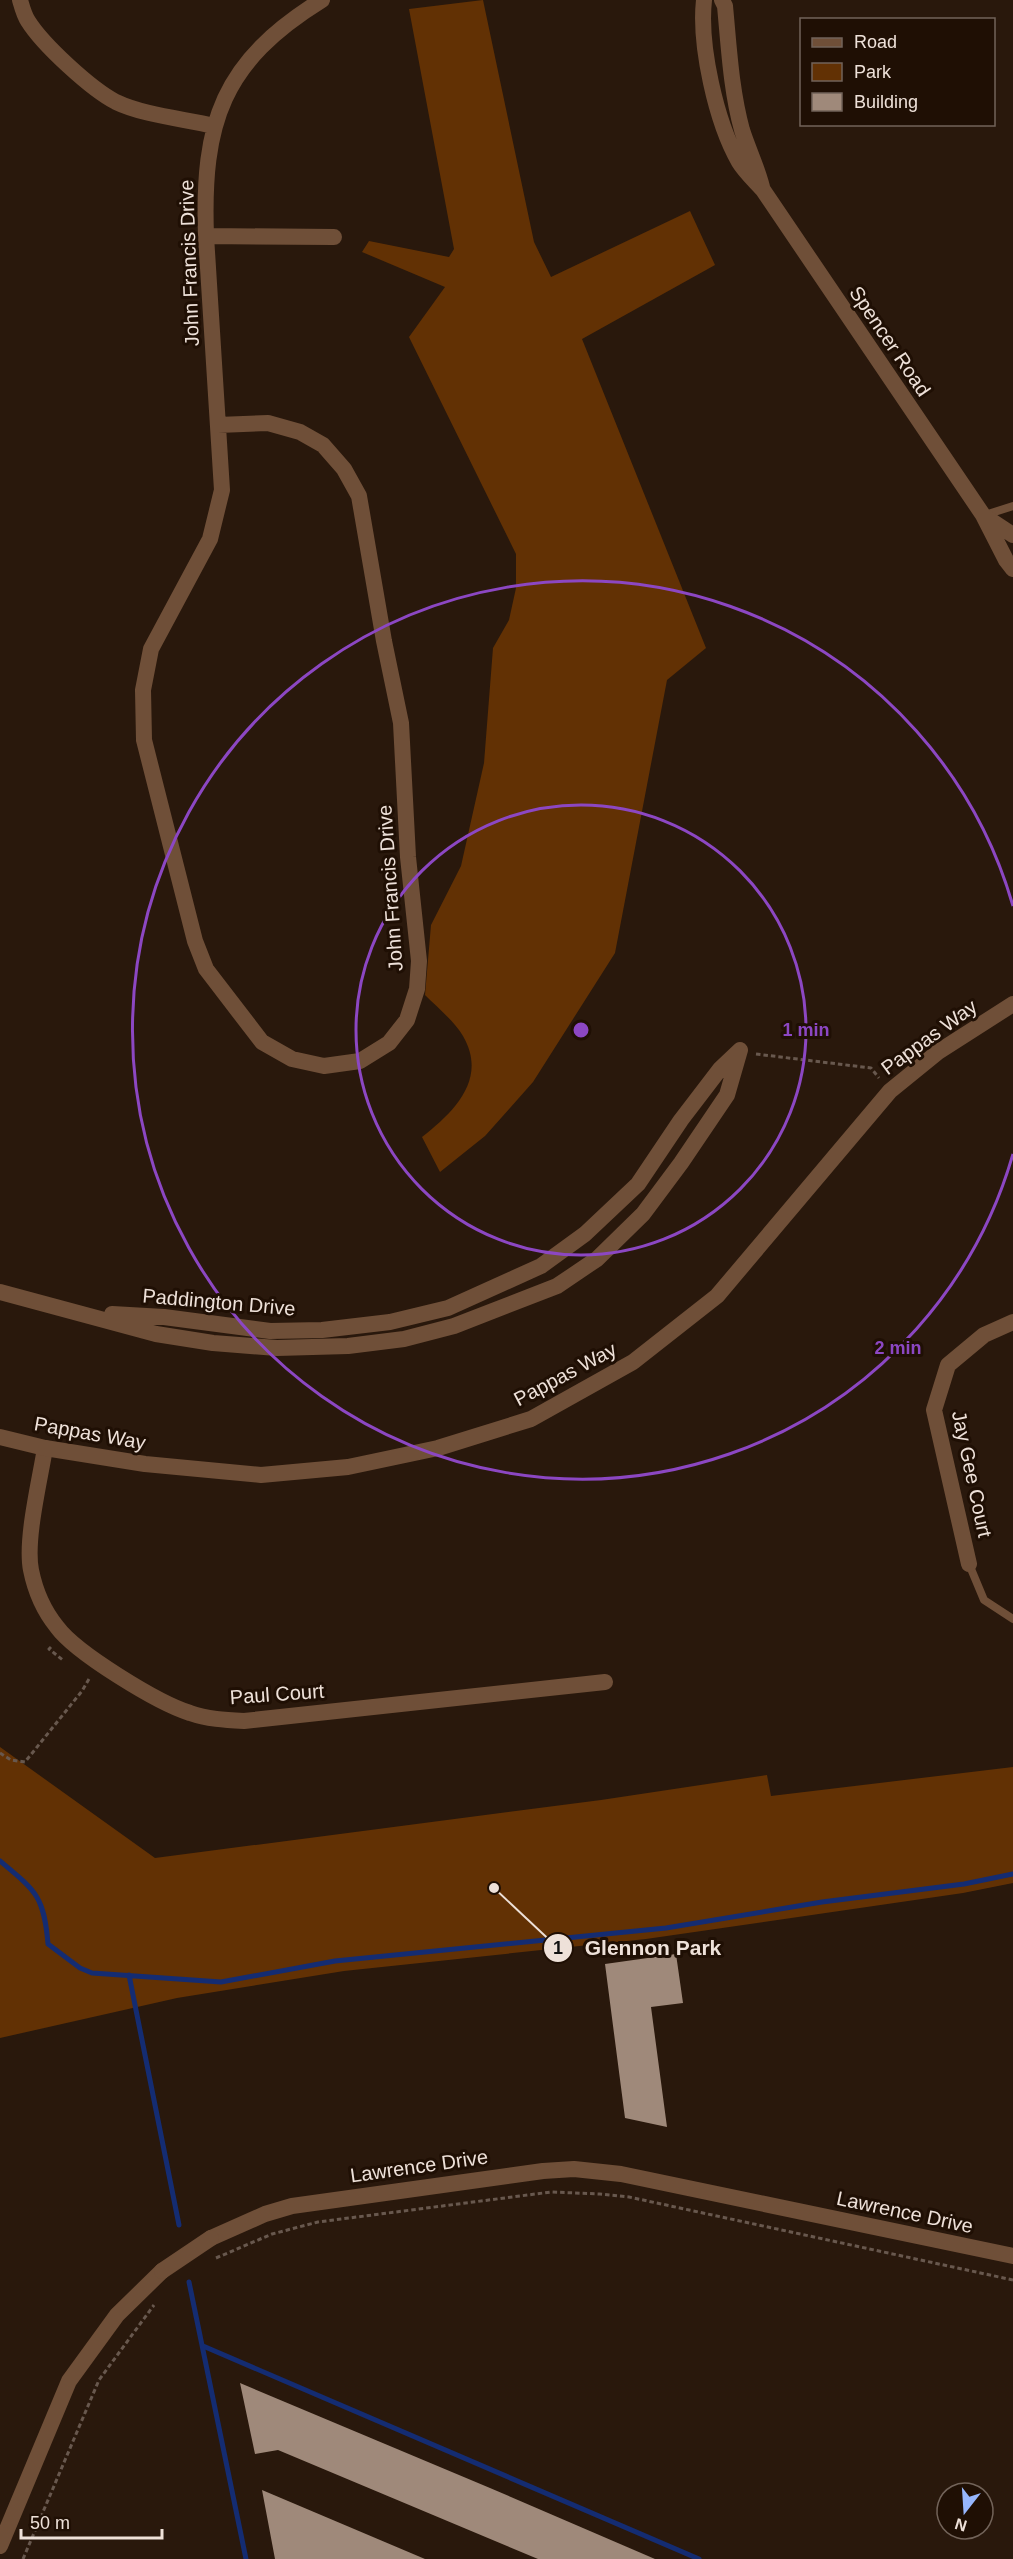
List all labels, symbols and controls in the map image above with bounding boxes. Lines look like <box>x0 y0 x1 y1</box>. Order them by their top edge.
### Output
legend <box>800 18 995 126</box>
text: Road <box>854 32 897 52</box>
text: Park <box>854 62 892 82</box>
text: Building <box>854 92 918 112</box>
street label: John Francis Drive <box>175 179 203 347</box>
street label: Spencer Road <box>845 282 935 400</box>
street label: John Francis Drive <box>373 804 407 972</box>
street label: Pappas Way <box>877 995 981 1079</box>
centre of rings <box>571 1020 591 1040</box>
text: 1 min <box>782 1020 830 1040</box>
street label: Paddington Drive <box>142 1284 296 1320</box>
street label: Pappas Way <box>510 1338 620 1410</box>
text: 2 min <box>874 1338 922 1358</box>
street label: Jay Gee Court <box>948 1409 996 1540</box>
street label: Pappas Way <box>33 1412 147 1454</box>
street label: Paul Court <box>229 1680 325 1708</box>
callout: Glennon Park <box>543 1928 733 1967</box>
text: Glennon Park <box>585 1936 722 1959</box>
text: 1 <box>553 1938 563 1958</box>
street label: Lawrence Drive <box>349 2145 489 2187</box>
street label: Lawrence Drive <box>835 2187 975 2237</box>
north arrow <box>935 2481 995 2541</box>
scale bar <box>21 2502 162 2540</box>
text: 50 m <box>30 2513 70 2533</box>
text: N <box>953 2515 969 2535</box>

